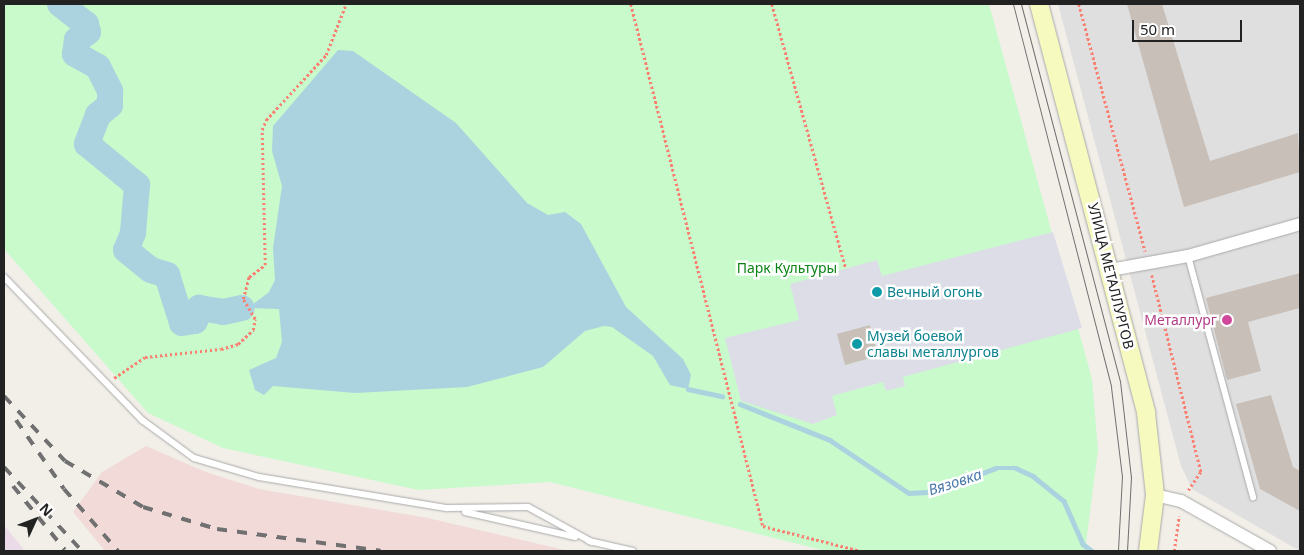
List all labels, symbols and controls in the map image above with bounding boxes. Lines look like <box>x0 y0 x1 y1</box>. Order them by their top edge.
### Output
scale bar <box>1134 10 1244 42</box>
text: 50 m <box>1140 19 1175 39</box>
street label: УЛИЦА МЕТАЛЛУРГОВ <box>1085 201 1137 351</box>
park label: Парк Культуры <box>737 260 837 276</box>
place label: Вечный огонь <box>887 284 982 300</box>
marker: Вечный огонь <box>871 286 883 298</box>
place label: Металлург <box>1144 312 1217 328</box>
marker: Металлург <box>1221 314 1233 326</box>
place label: Музей боевой славы металлургов <box>867 328 999 361</box>
marker: Музей боевой славы металлургов <box>851 338 863 350</box>
water label: Вязовка <box>926 465 984 499</box>
north arrow <box>10 495 60 545</box>
text: N <box>35 499 57 520</box>

